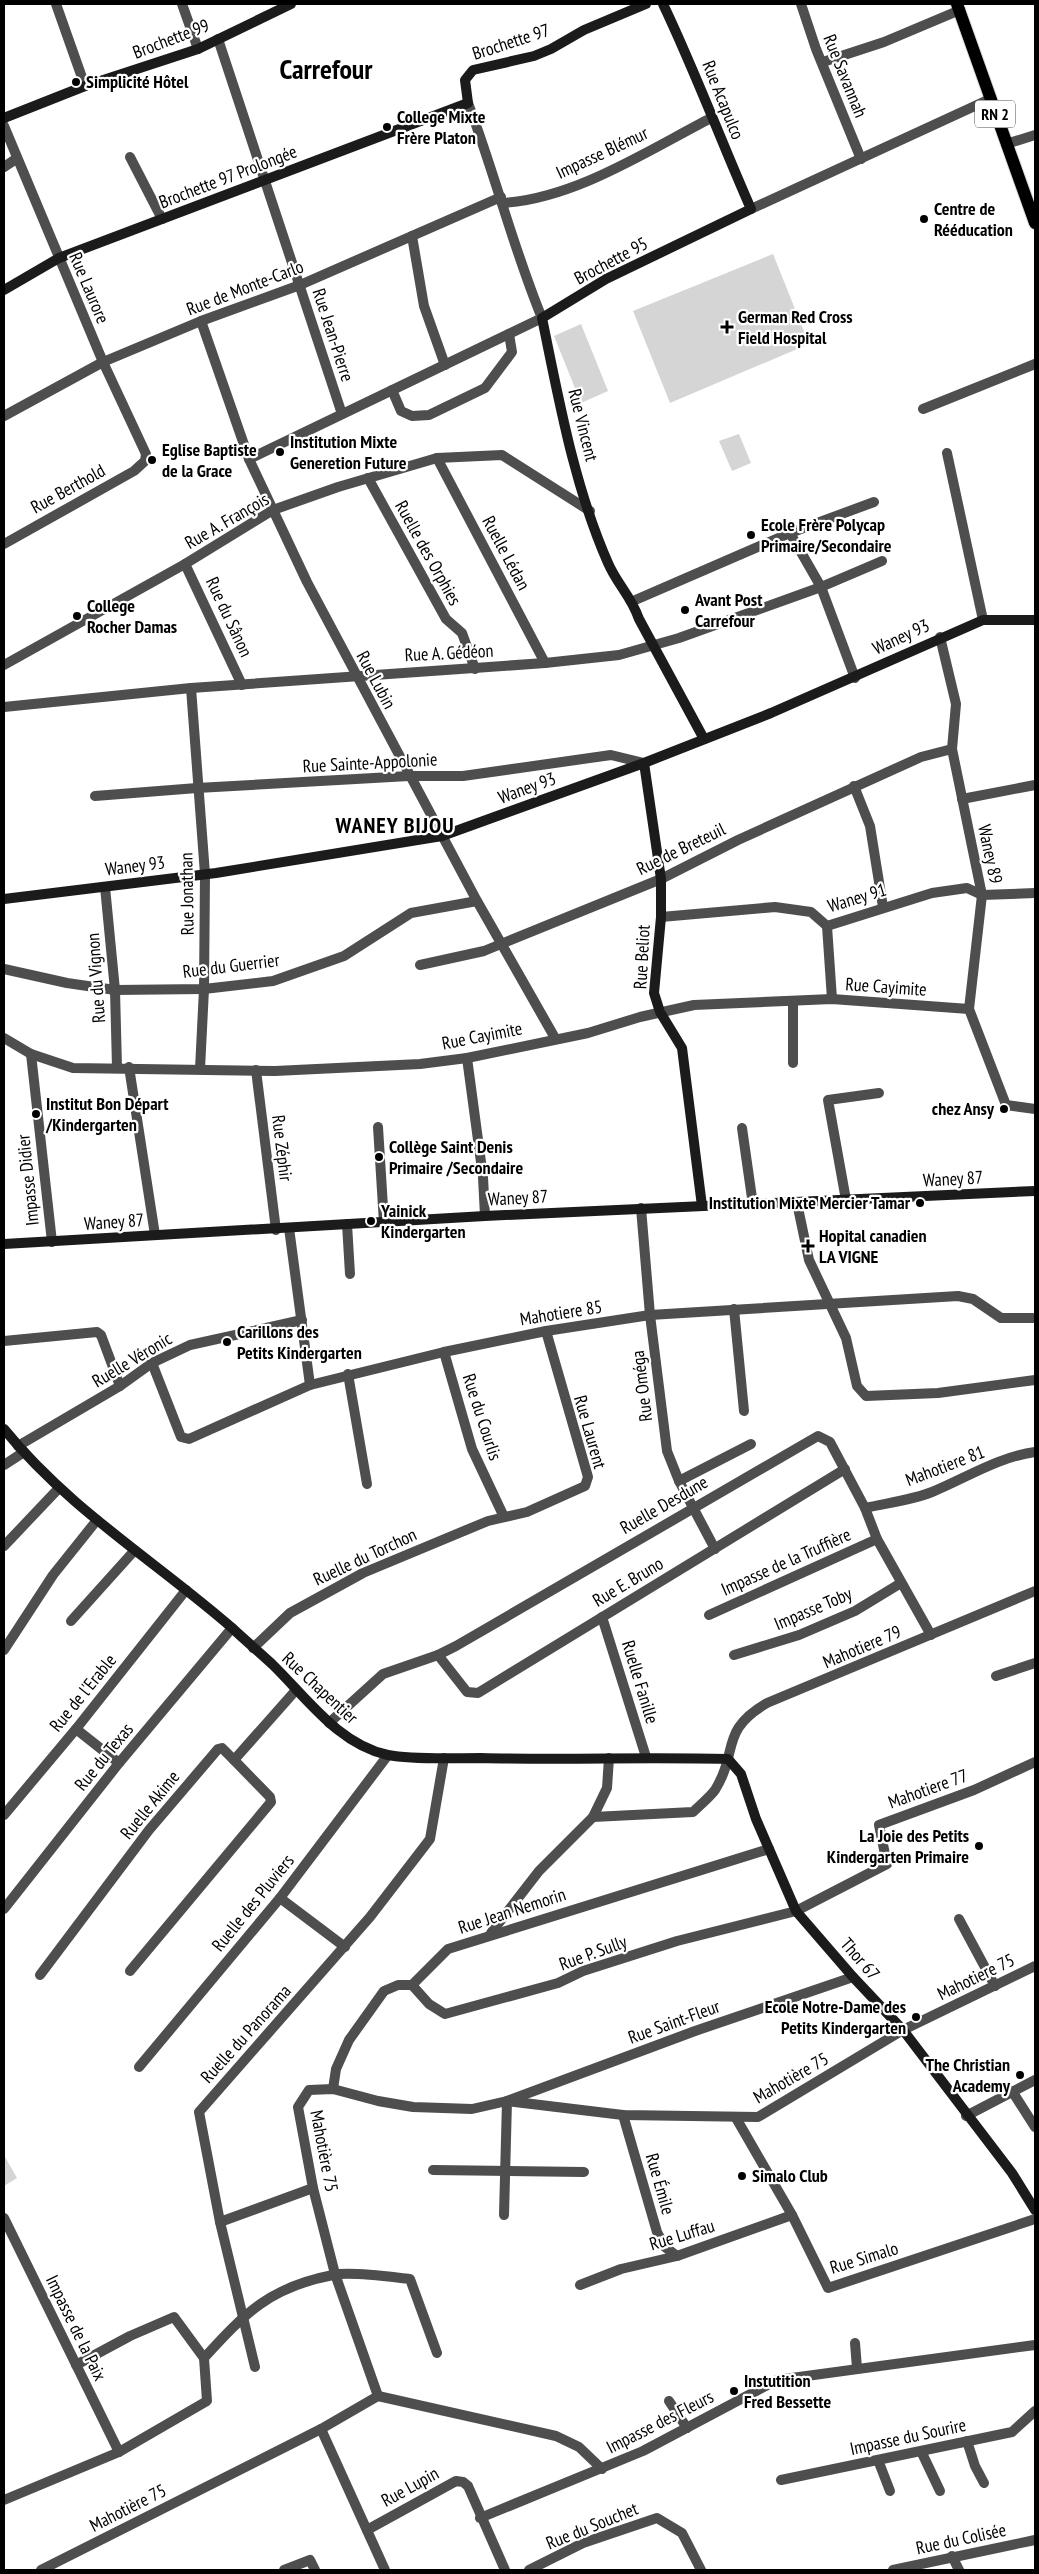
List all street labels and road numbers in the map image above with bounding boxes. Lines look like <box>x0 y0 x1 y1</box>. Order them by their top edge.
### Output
street label: Brochette 99 <box>129 13 212 64</box>
street label: Brochette 97 <box>469 18 553 65</box>
street label: Rue Savannah <box>818 31 873 121</box>
street label: Rue Acapulco <box>697 57 750 143</box>
road number: RN 2 <box>975 100 1015 128</box>
street label: Impasse Blémur <box>552 121 652 184</box>
street label: Brochette 97 Prolongée <box>156 140 300 213</box>
street label: Brochette 95 <box>570 232 652 290</box>
street label: Rue Laurore <box>64 249 115 327</box>
street label: Rue de Monte-Carlo <box>183 255 307 320</box>
street label: Rue Jean-Pierre <box>308 285 359 384</box>
street label: Rue Vincent <box>563 386 604 464</box>
street label: Rue Berthold <box>26 459 109 518</box>
street label: Rue A. François <box>181 487 273 554</box>
street label: Ruelle des Orphies <box>390 496 467 609</box>
street label: Ruelle Lédan <box>477 512 536 594</box>
street label: Rue du Sânon <box>201 573 258 660</box>
street label: Waney 93 <box>869 613 933 660</box>
street label: Rue A. Gédéon <box>404 639 494 666</box>
street label: Rue Lubin <box>352 647 401 713</box>
street label: Rue Sainte-Appolonie <box>302 747 438 778</box>
street label: Waney 93 <box>495 766 559 809</box>
street label: Rue de Breteuil <box>633 817 730 880</box>
street label: Waney 89 <box>973 822 1008 886</box>
street label: Waney 93 <box>104 850 166 881</box>
street label: Rue Jonathan <box>174 852 199 936</box>
street label: Waney 91 <box>825 878 889 917</box>
street label: Rue Beliot <box>628 924 655 990</box>
street label: Rue du Vignon <box>81 932 110 1024</box>
street label: Rue du Guerrier <box>181 948 281 983</box>
street label: Rue Cayimite <box>845 972 927 1001</box>
street label: Rue Cayimite <box>440 1016 524 1055</box>
street label: Rue Zéphir <box>267 1113 298 1182</box>
street label: Impasse Didier <box>11 1133 44 1227</box>
street label: Waney 87 <box>922 1165 984 1192</box>
street label: Waney 87 <box>487 1184 549 1211</box>
street label: Waney 87 <box>83 1208 145 1235</box>
street label: Mahotiere 85 <box>518 1295 604 1330</box>
street label: Ruelle Véronic <box>88 1327 176 1392</box>
street label: Rue Oméga <box>626 1349 657 1423</box>
street label: Rue du Courlis <box>458 1371 507 1463</box>
street label: Rue Laurent <box>569 1393 612 1471</box>
street label: Mahotiere 81 <box>902 1440 988 1491</box>
street label: Ruelle Desdune <box>616 1470 712 1539</box>
street label: Ruelle du Torchon <box>309 1523 420 1591</box>
street label: Impasse de la Truffière <box>717 1523 854 1600</box>
street label: Rue E. Bruno <box>588 1551 667 1612</box>
street label: Impasse Toby <box>770 1582 855 1635</box>
street label: Mahotiere 79 <box>819 1620 905 1673</box>
street label: Ruelle Fanille <box>617 1637 664 1726</box>
street label: Rue Chapentier <box>278 1647 363 1729</box>
street label: Rue de l'Erable <box>44 1649 121 1736</box>
street label: Rue du Texas <box>69 1718 138 1795</box>
street label: Mahotiere 77 <box>885 1764 971 1814</box>
street label: Ruelle Akime <box>115 1766 184 1844</box>
street label: Ruelle des Pluviers <box>207 1850 299 1956</box>
street label: Rue Jean Nemorin <box>455 1882 569 1939</box>
street label: Rue P. Sully <box>556 1930 630 1975</box>
street label: Thor 67 <box>836 1933 885 1985</box>
street label: Mahotiere 75 <box>933 1948 1018 2005</box>
street label: Ruelle du Panorama <box>195 1980 296 2088</box>
street label: Rue Saint-Fleur <box>625 1994 723 2049</box>
street label: Mahotière 75 <box>749 2047 832 2108</box>
street label: Mahotière 75 <box>305 2108 344 2194</box>
street label: Rue Émile <box>641 2151 680 2217</box>
street label: Rue Luffau <box>646 2214 717 2255</box>
street label: Rue Simalo <box>827 2236 901 2279</box>
street label: Impasse de la Paix <box>41 2271 112 2385</box>
street label: Impasse des Fleurs <box>602 2385 717 2458</box>
street label: Impasse du Sourire <box>848 2413 968 2460</box>
street label: Rue Lupin <box>377 2461 443 2512</box>
street label: Mahotière 75 <box>86 2478 170 2537</box>
street label: Rue du Souchet <box>542 2497 641 2554</box>
street label: Rue du Colisée <box>914 2518 1008 2559</box>

